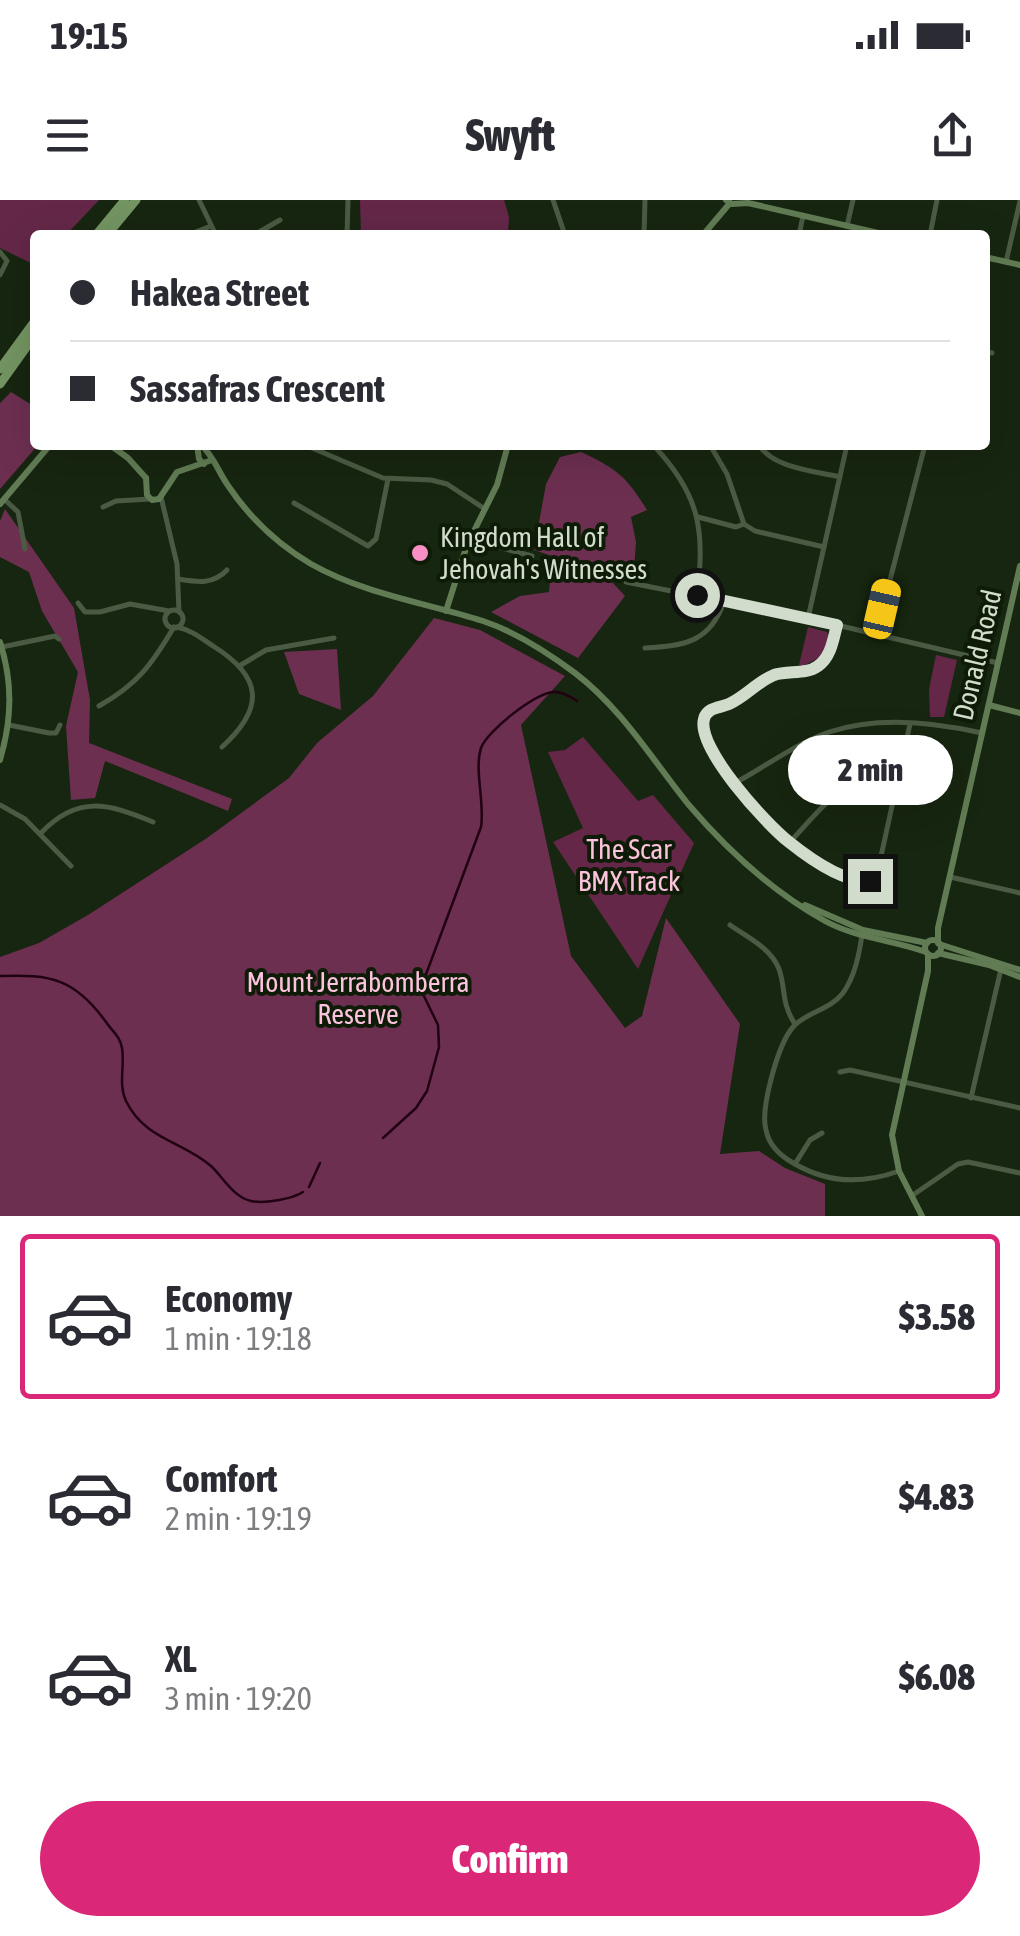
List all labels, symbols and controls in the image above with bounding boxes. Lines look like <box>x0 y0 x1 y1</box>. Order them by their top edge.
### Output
text: 19:15 <box>50 14 128 57</box>
icon: menu <box>40 108 95 163</box>
icon: share <box>925 108 980 163</box>
text: Swyft <box>465 109 555 161</box>
text: Hakea Street <box>130 271 309 314</box>
text: Sassafras Crescent <box>130 367 385 410</box>
place label: Kingdom Hall of Jehovah's Witnesses <box>440 521 647 585</box>
marker: Kingdom Hall of Jehovah's Witnesses <box>409 542 431 564</box>
route start <box>675 573 720 618</box>
car <box>861 576 903 642</box>
street label: Donald Road <box>946 587 1008 723</box>
callout: 2 min <box>788 736 952 806</box>
text: 2 min <box>838 751 903 788</box>
park label: The Scar BMX Track <box>578 833 680 897</box>
route end <box>848 859 893 904</box>
park label: Mount Jerrabomberra Reserve <box>246 966 470 1030</box>
icon: car <box>45 1272 135 1362</box>
text: Economy <box>165 1277 292 1320</box>
text: $3.58 <box>899 1295 975 1338</box>
text: 1 min · 19:18 <box>165 1320 312 1357</box>
icon: car <box>45 1452 135 1542</box>
text: Comfort <box>165 1457 277 1500</box>
text: $4.83 <box>899 1475 975 1518</box>
text: 2 min · 19:19 <box>165 1500 312 1537</box>
icon: car <box>45 1632 135 1722</box>
text: XL <box>165 1637 197 1680</box>
text: $6.08 <box>899 1655 975 1698</box>
text: 3 min · 19:20 <box>165 1680 312 1717</box>
button: Confirm <box>40 1801 980 1916</box>

